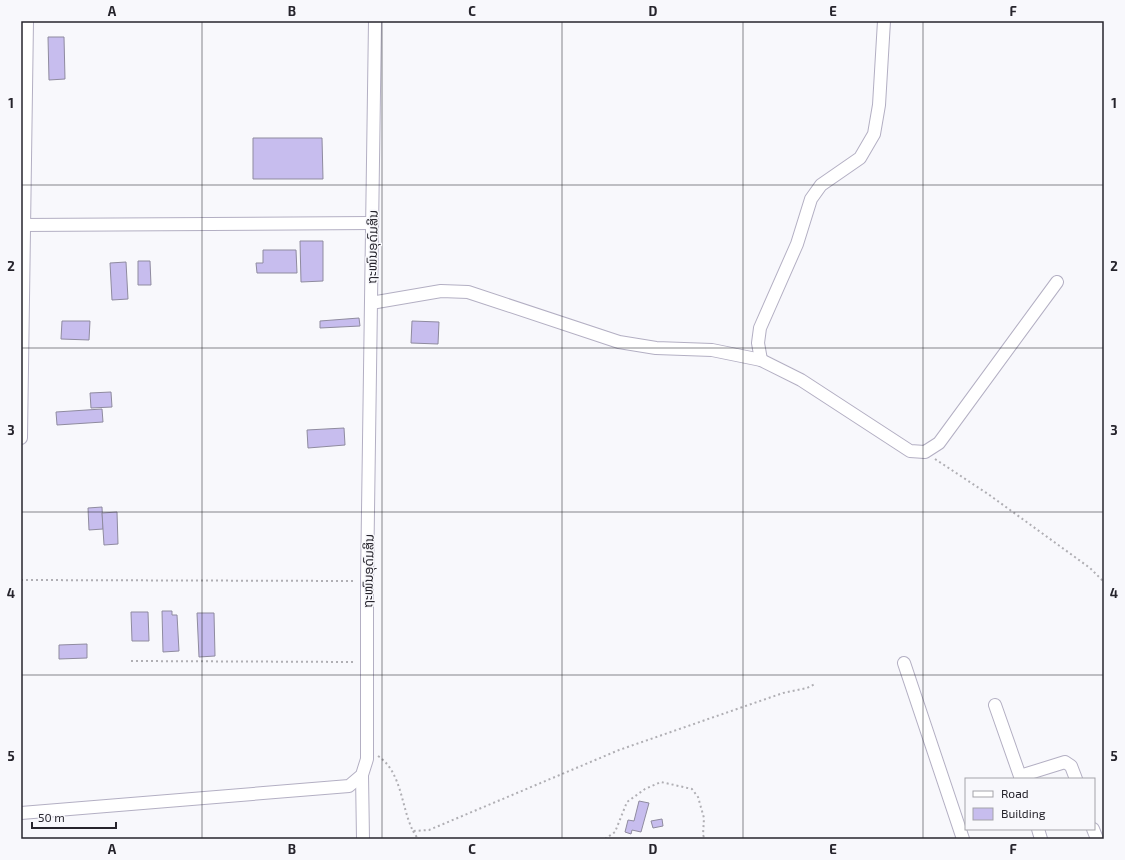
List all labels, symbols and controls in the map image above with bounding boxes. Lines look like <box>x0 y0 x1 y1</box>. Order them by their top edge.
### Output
text: A <box>108 3 117 19</box>
text: B <box>288 3 296 19</box>
text: C <box>468 3 476 19</box>
text: D <box>649 3 658 19</box>
text: E <box>829 3 837 19</box>
text: F <box>1009 3 1017 19</box>
text: 1 <box>8 95 14 111</box>
text: 1 <box>1111 95 1117 111</box>
street label: ຖະໜົນອຸດົມສິນ <box>363 210 382 284</box>
text: 2 <box>7 258 15 274</box>
text: 2 <box>1110 258 1118 274</box>
text: 3 <box>7 422 15 438</box>
text: 3 <box>1110 422 1118 438</box>
street label: ຖະໜົນອຸດົມສິນ <box>359 534 378 608</box>
text: 4 <box>7 585 15 601</box>
text: 4 <box>1110 585 1118 601</box>
text: 5 <box>7 748 15 764</box>
text: 5 <box>1110 748 1118 764</box>
legend <box>965 778 1095 830</box>
text: Road <box>1001 786 1029 800</box>
scale bar <box>32 804 116 830</box>
text: Building <box>1001 806 1046 820</box>
text: 50 m <box>38 810 65 824</box>
text: A <box>108 841 117 857</box>
text: B <box>288 841 296 857</box>
text: C <box>468 841 476 857</box>
text: D <box>649 841 658 857</box>
text: E <box>829 841 837 857</box>
text: F <box>1009 841 1017 857</box>

